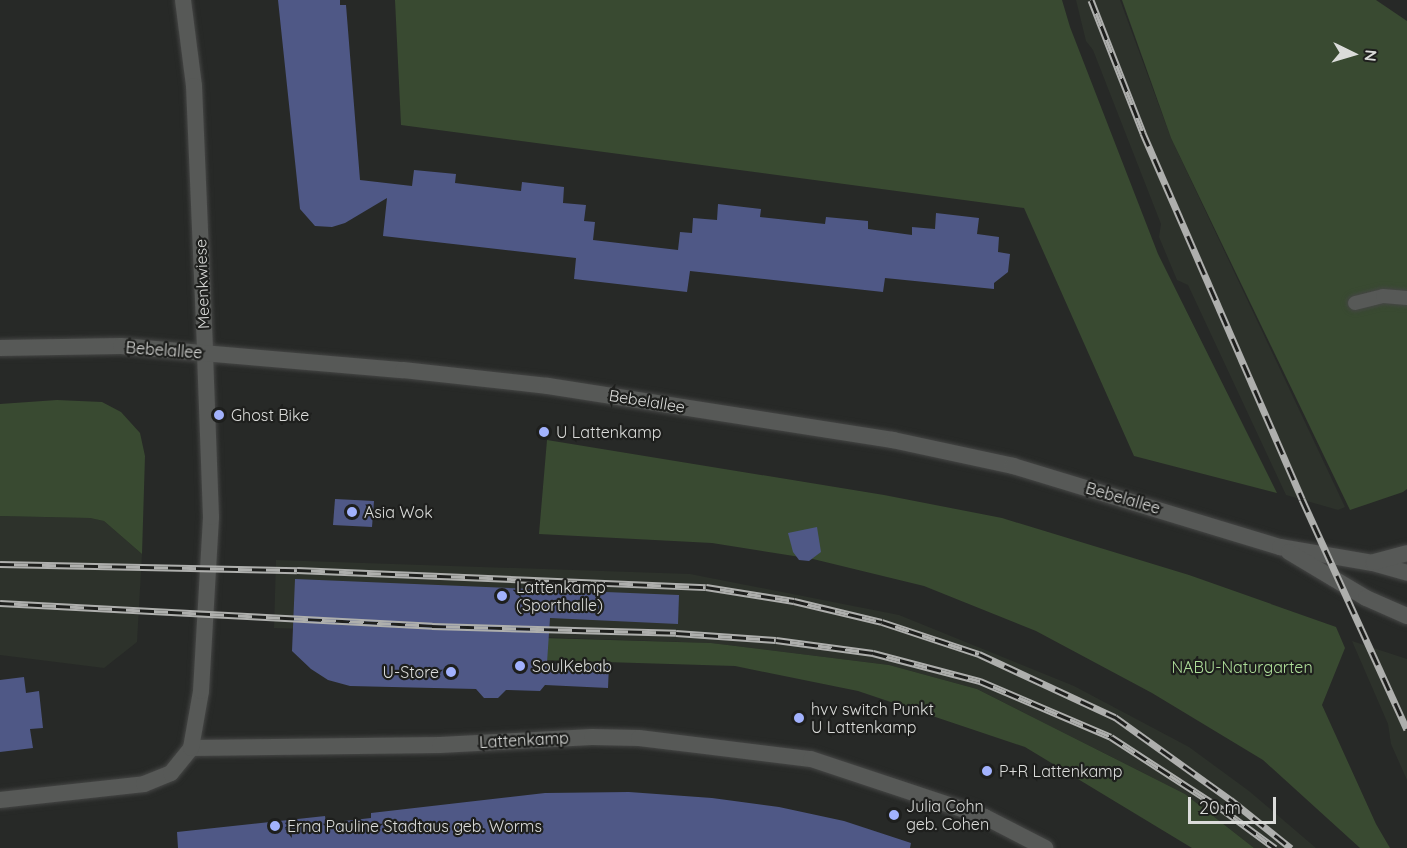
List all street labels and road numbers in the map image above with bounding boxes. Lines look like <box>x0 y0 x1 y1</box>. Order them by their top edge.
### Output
street label: Meenkwiese <box>191 239 213 329</box>
street label: Bebelallee <box>125 338 203 362</box>
street label: Bebelallee <box>608 386 686 416</box>
street label: Bebelallee <box>1083 478 1163 518</box>
street label: Lattenkamp <box>479 728 569 752</box>

